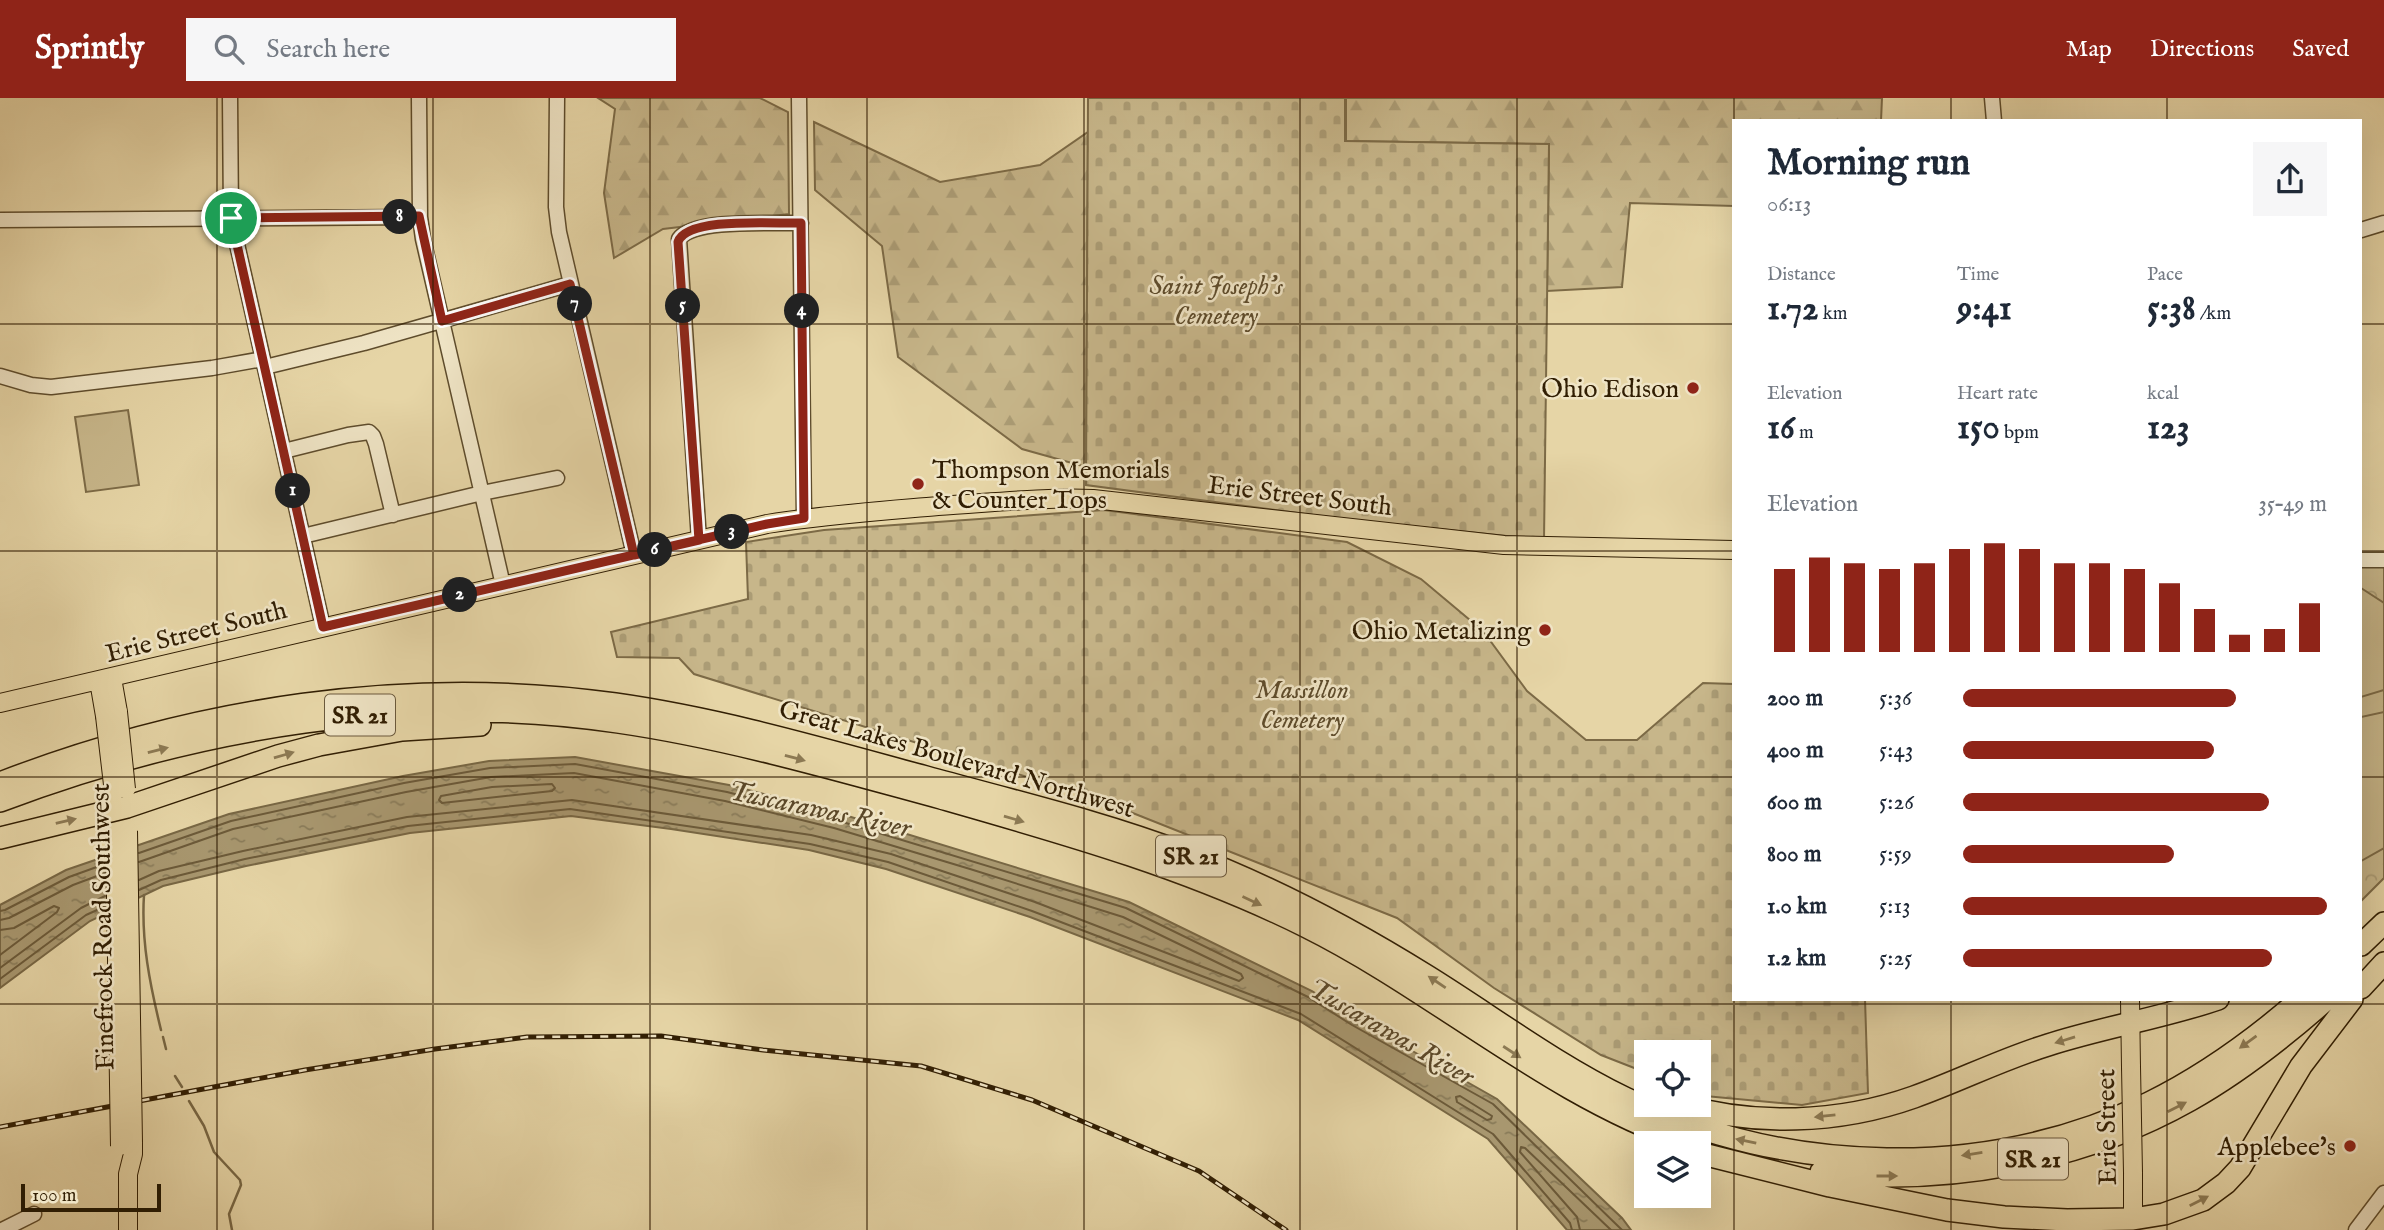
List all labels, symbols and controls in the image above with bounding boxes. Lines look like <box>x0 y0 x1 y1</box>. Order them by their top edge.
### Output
search box <box>186 18 676 81</box>
text: Sprintly <box>35 28 144 70</box>
icon: search <box>210 30 248 68</box>
text: Search here <box>266 33 390 66</box>
text: Map <box>2066 34 2112 65</box>
text: Directions <box>2150 34 2254 65</box>
text: Saved <box>2292 34 2349 65</box>
text: Morning run <box>1767 140 1970 188</box>
button: share <box>2253 142 2327 216</box>
pin <box>201 188 261 248</box>
text: 06:13 <box>1767 190 1811 219</box>
icon: arrive <box>212 199 250 237</box>
pin: 8 <box>382 200 418 234</box>
text: 8 <box>396 204 403 228</box>
text: Distance <box>1767 263 1836 287</box>
text: Time <box>1957 263 1999 287</box>
text: Pace <box>2147 263 2183 287</box>
park label: Saint Joseph's Cemetery <box>1149 270 1283 333</box>
pin: 7 <box>558 286 592 322</box>
text: 1.72 <box>1767 287 1819 332</box>
text: 9:41 <box>1957 287 2012 332</box>
text: 5:38 <box>2147 287 2196 332</box>
pin: 5 <box>666 288 700 324</box>
text: 7 <box>570 291 579 315</box>
text: 5 <box>679 293 686 317</box>
pin: 4 <box>784 294 820 328</box>
text: 4 <box>797 298 806 322</box>
text: km <box>1819 302 1848 326</box>
text: /km <box>2196 302 2231 326</box>
place label: Ohio Edison <box>1541 373 1679 406</box>
marker: Ohio Edison <box>1685 380 1701 396</box>
text: Elevation <box>1767 382 1842 406</box>
text: Heart rate <box>1957 382 2038 406</box>
text: kcal <box>2147 382 2179 406</box>
text: 16 <box>1767 406 1795 451</box>
text: 150 <box>1957 406 2000 451</box>
text: 123 <box>2147 406 2190 451</box>
text: m <box>1795 421 1814 445</box>
text: bpm <box>2000 421 2039 445</box>
place label: Thompson Memorials & Counter Tops <box>932 454 1170 517</box>
street label: Erie Street South <box>1206 469 1394 524</box>
pin: 1 <box>276 474 310 508</box>
marker: Thompson Memorials & Counter Tops <box>910 476 926 492</box>
text: 1 <box>289 478 296 502</box>
text: Elevation <box>1767 490 1858 519</box>
text: 35–49 m <box>2258 490 2327 519</box>
pin: 3 <box>714 514 750 550</box>
text: 3 <box>728 519 735 543</box>
pin: 6 <box>638 532 672 568</box>
text: 6 <box>650 537 659 561</box>
pin: 2 <box>442 578 477 612</box>
text: 2 <box>455 582 464 606</box>
street label: Erie Street South <box>102 594 291 671</box>
place label: Ohio Metalizing <box>1352 615 1532 648</box>
marker: Ohio Metalizing <box>1537 622 1553 638</box>
park label: Massillon Cemetery <box>1255 674 1349 737</box>
text: 200 m <box>1767 684 1823 713</box>
text: 5:36 <box>1879 684 1912 713</box>
street label: Great Lakes Boulevard Northwest <box>775 693 1138 826</box>
road number: SR 21 <box>325 694 395 736</box>
text: 400 m <box>1767 736 1824 765</box>
text: 5:43 <box>1879 736 1913 765</box>
one-way arrow <box>147 744 169 755</box>
one-way arrow <box>273 749 294 759</box>
one-way arrow <box>784 753 806 764</box>
water label: Tuscarawas River <box>725 774 915 847</box>
street label: Finefrock Road Southwest <box>84 783 123 1071</box>
text: 600 m <box>1767 788 1822 817</box>
text: 5:26 <box>1879 788 1914 817</box>
one-way arrow <box>1004 814 1025 824</box>
one-way arrow <box>55 816 77 827</box>
road number: SR 21 <box>1156 836 1226 876</box>
text: 800 m <box>1767 840 1821 869</box>
text: 5:59 <box>1879 840 1912 869</box>
text: 1.0 km <box>1767 892 1827 921</box>
text: 5:13 <box>1879 892 1911 921</box>
one-way arrow <box>1242 895 1262 907</box>
text: 1.2 km <box>1767 944 1826 973</box>
text: 5:25 <box>1879 944 1912 973</box>
water label: Tuscarawas River <box>1302 972 1481 1095</box>
one-way arrow <box>1427 976 1447 989</box>
one-way arrow <box>2239 1034 2257 1048</box>
one-way arrow <box>2054 1035 2075 1045</box>
map controls <box>1634 1040 1711 1208</box>
button: locate <box>1634 1040 1711 1117</box>
one-way arrow <box>1502 1045 1522 1058</box>
street label: Erie Street <box>2090 1068 2125 1186</box>
one-way arrow <box>2167 1101 2187 1112</box>
one-way arrow <box>1814 1111 1836 1122</box>
button: layers <box>1634 1131 1711 1208</box>
place label: Applebee's <box>2217 1131 2336 1164</box>
one-way arrow <box>1735 1135 1757 1146</box>
marker: Applebee's <box>2342 1138 2358 1154</box>
road number: SR 21 <box>1998 1139 2068 1180</box>
one-way arrow <box>1961 1149 1983 1160</box>
one-way arrow <box>1876 1170 1898 1182</box>
scale bar <box>21 1181 161 1213</box>
text: 100 m <box>32 1184 76 1208</box>
one-way arrow <box>2189 1196 2209 1208</box>

